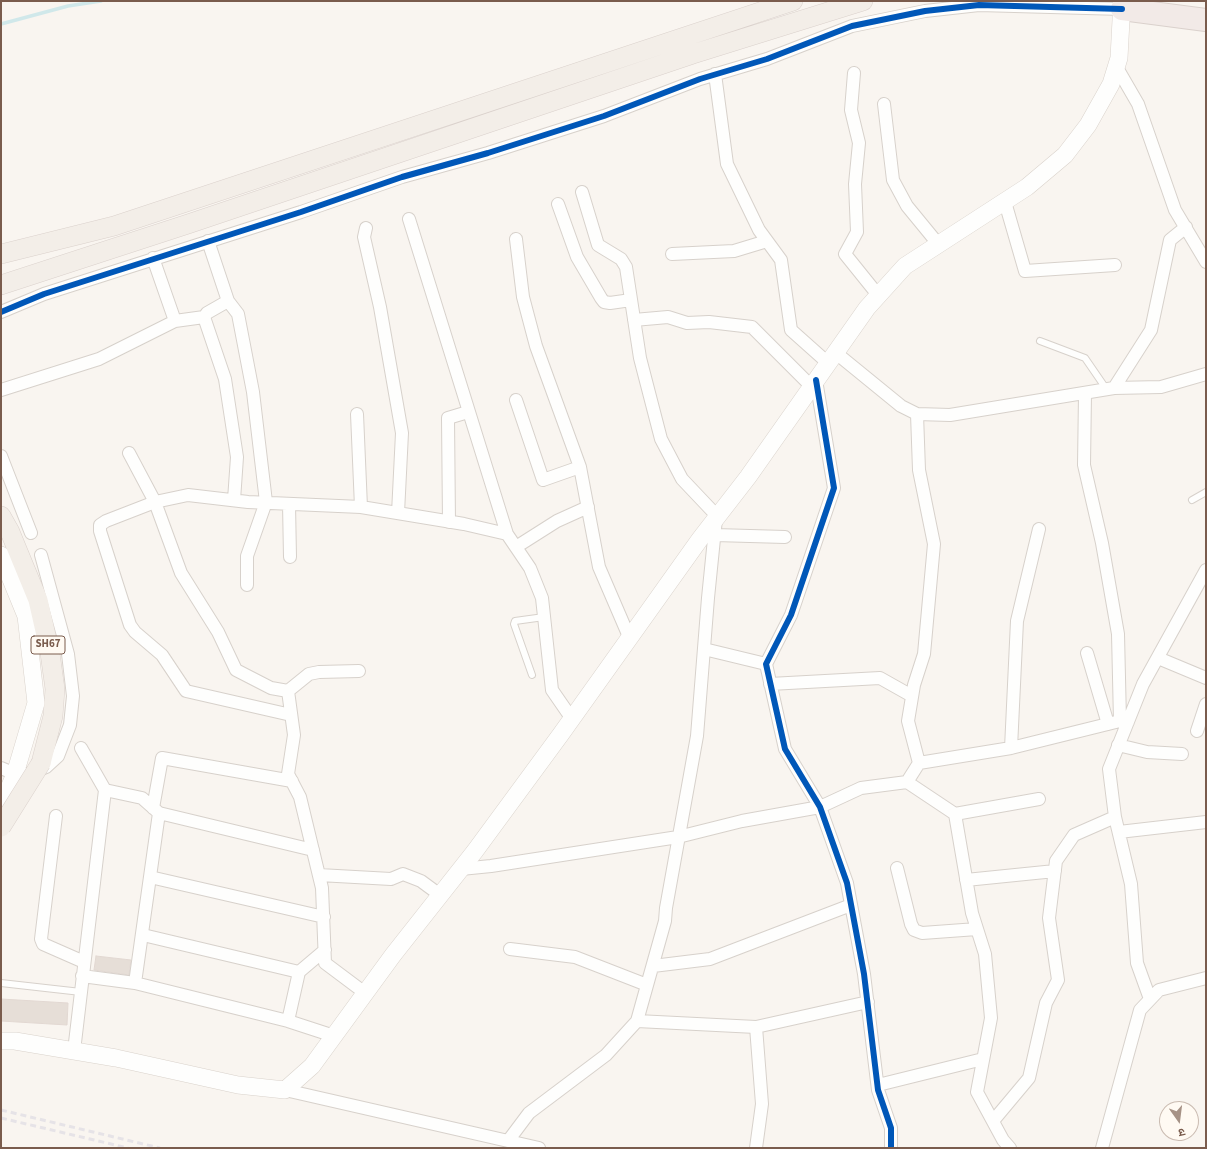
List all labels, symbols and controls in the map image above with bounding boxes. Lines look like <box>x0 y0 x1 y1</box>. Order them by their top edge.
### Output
road number: SH67 <box>31 636 65 654</box>
north arrow <box>1159 1101 1199 1141</box>
text: उ <box>1177 1124 1187 1140</box>

